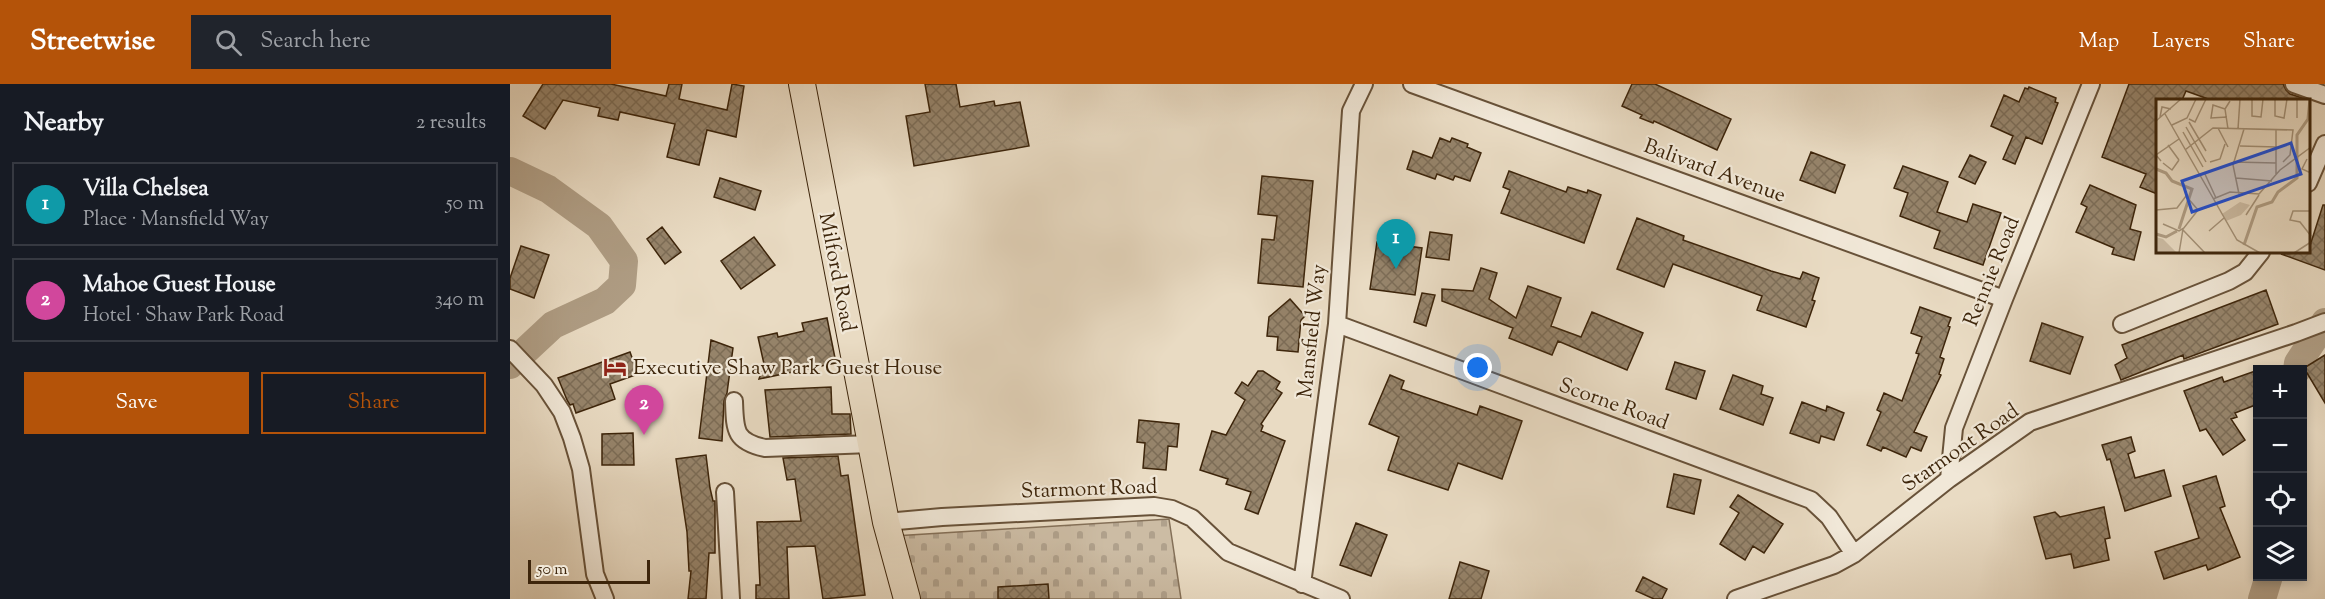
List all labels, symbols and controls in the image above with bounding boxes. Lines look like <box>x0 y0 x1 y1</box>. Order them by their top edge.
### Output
search box <box>191 15 611 69</box>
text: Streetwise <box>30 22 155 62</box>
icon: search <box>212 26 245 59</box>
text: Search here <box>260 26 371 58</box>
text: Map <box>2079 27 2119 57</box>
text: Layers <box>2152 27 2210 57</box>
text: Share <box>2243 27 2295 57</box>
inset map <box>2156 99 2310 254</box>
text: Nearby <box>24 105 104 142</box>
text: 2 results <box>416 109 486 138</box>
street label: Balivard Avenue <box>1639 132 1790 212</box>
text: Villa Chelsea <box>83 174 209 206</box>
text: 1 <box>42 190 49 219</box>
text: 50 m <box>446 190 484 219</box>
text: Place · Mansfield Way <box>83 206 269 235</box>
street label: Milford Road <box>810 210 862 335</box>
street label: Rennie Road <box>1957 212 2029 331</box>
pin: 1 <box>1376 220 1416 269</box>
street label: Mansfield Way <box>1291 262 1335 400</box>
text: Mahoe Guest House <box>83 270 276 302</box>
text: 2 <box>41 286 50 315</box>
text: 340 m <box>435 286 484 315</box>
text: Hotel · Shaw Park Road <box>83 302 284 331</box>
your location <box>1463 353 1492 382</box>
hotel icon: Executive Shaw Park Guest House <box>602 354 628 380</box>
place label: Executive Shaw Park Guest House <box>633 354 942 384</box>
map controls <box>2253 365 2307 581</box>
button: + <box>2253 365 2307 419</box>
street label: Scorne Road <box>1554 371 1673 439</box>
button: Save <box>24 372 249 434</box>
button: Share <box>261 372 486 434</box>
pin: 2 <box>624 386 664 435</box>
street label: Starmont Road <box>1897 397 2026 500</box>
button: − <box>2253 419 2307 473</box>
street label: Starmont Road <box>1020 473 1158 507</box>
button: locate <box>2253 473 2307 527</box>
button: layers <box>2253 527 2307 581</box>
scale bar <box>528 557 650 584</box>
text: 50 m <box>537 559 568 582</box>

